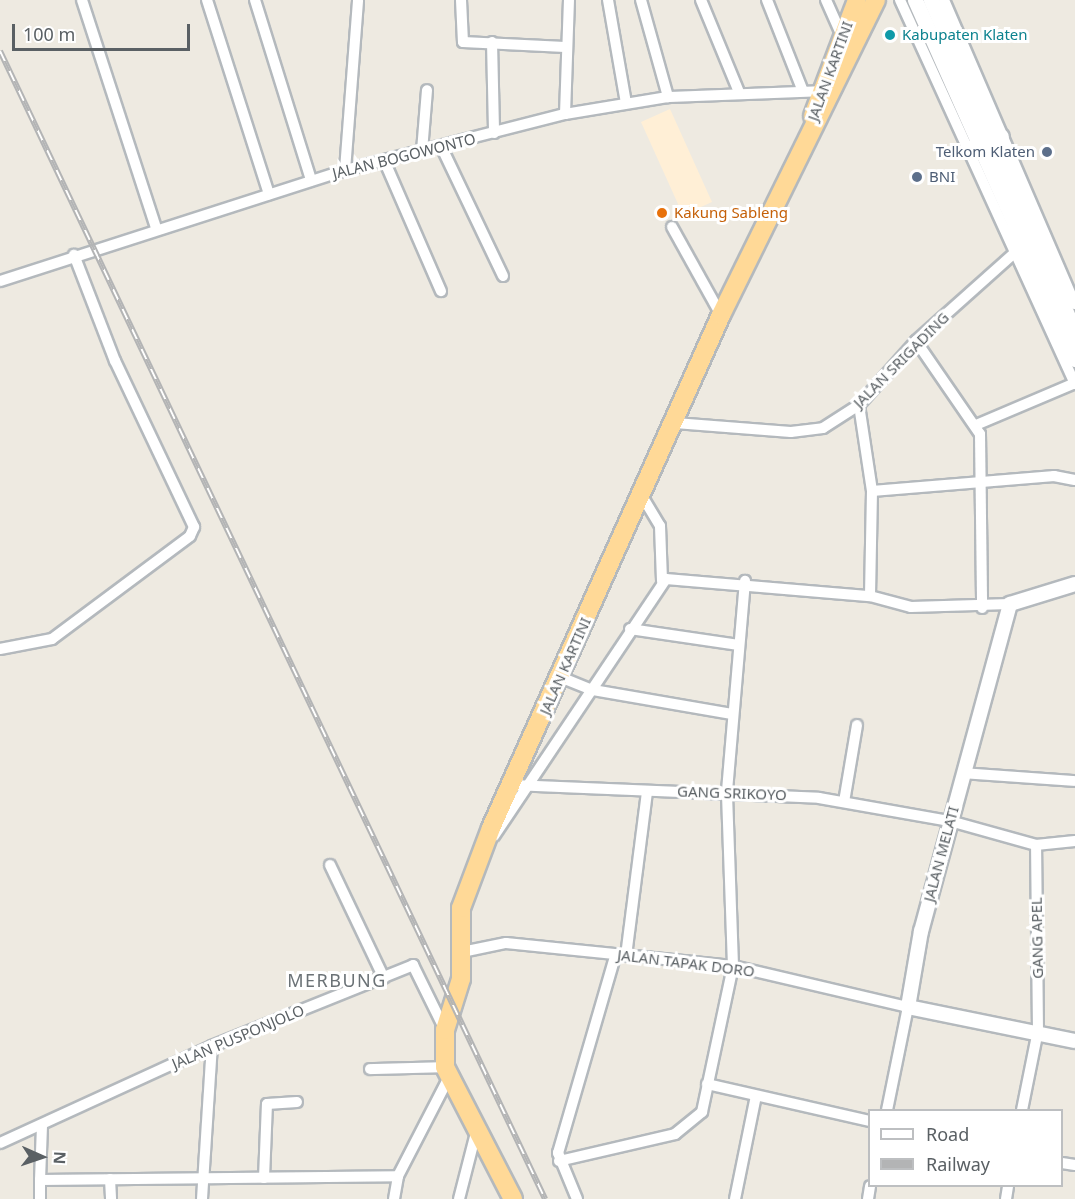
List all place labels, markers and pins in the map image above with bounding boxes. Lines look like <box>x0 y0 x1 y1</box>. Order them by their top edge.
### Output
place label: Kabupaten Klaten <box>902 26 1028 44</box>
marker: Kabupaten Klaten <box>883 28 897 42</box>
place label: Telkom Klaten <box>936 143 1035 161</box>
marker: Telkom Klaten <box>1040 145 1054 159</box>
place label: BNI <box>929 168 955 186</box>
marker: BNI <box>910 170 924 184</box>
place label: Kakung Sableng <box>674 204 788 222</box>
marker: Kakung Sableng <box>655 206 669 220</box>

